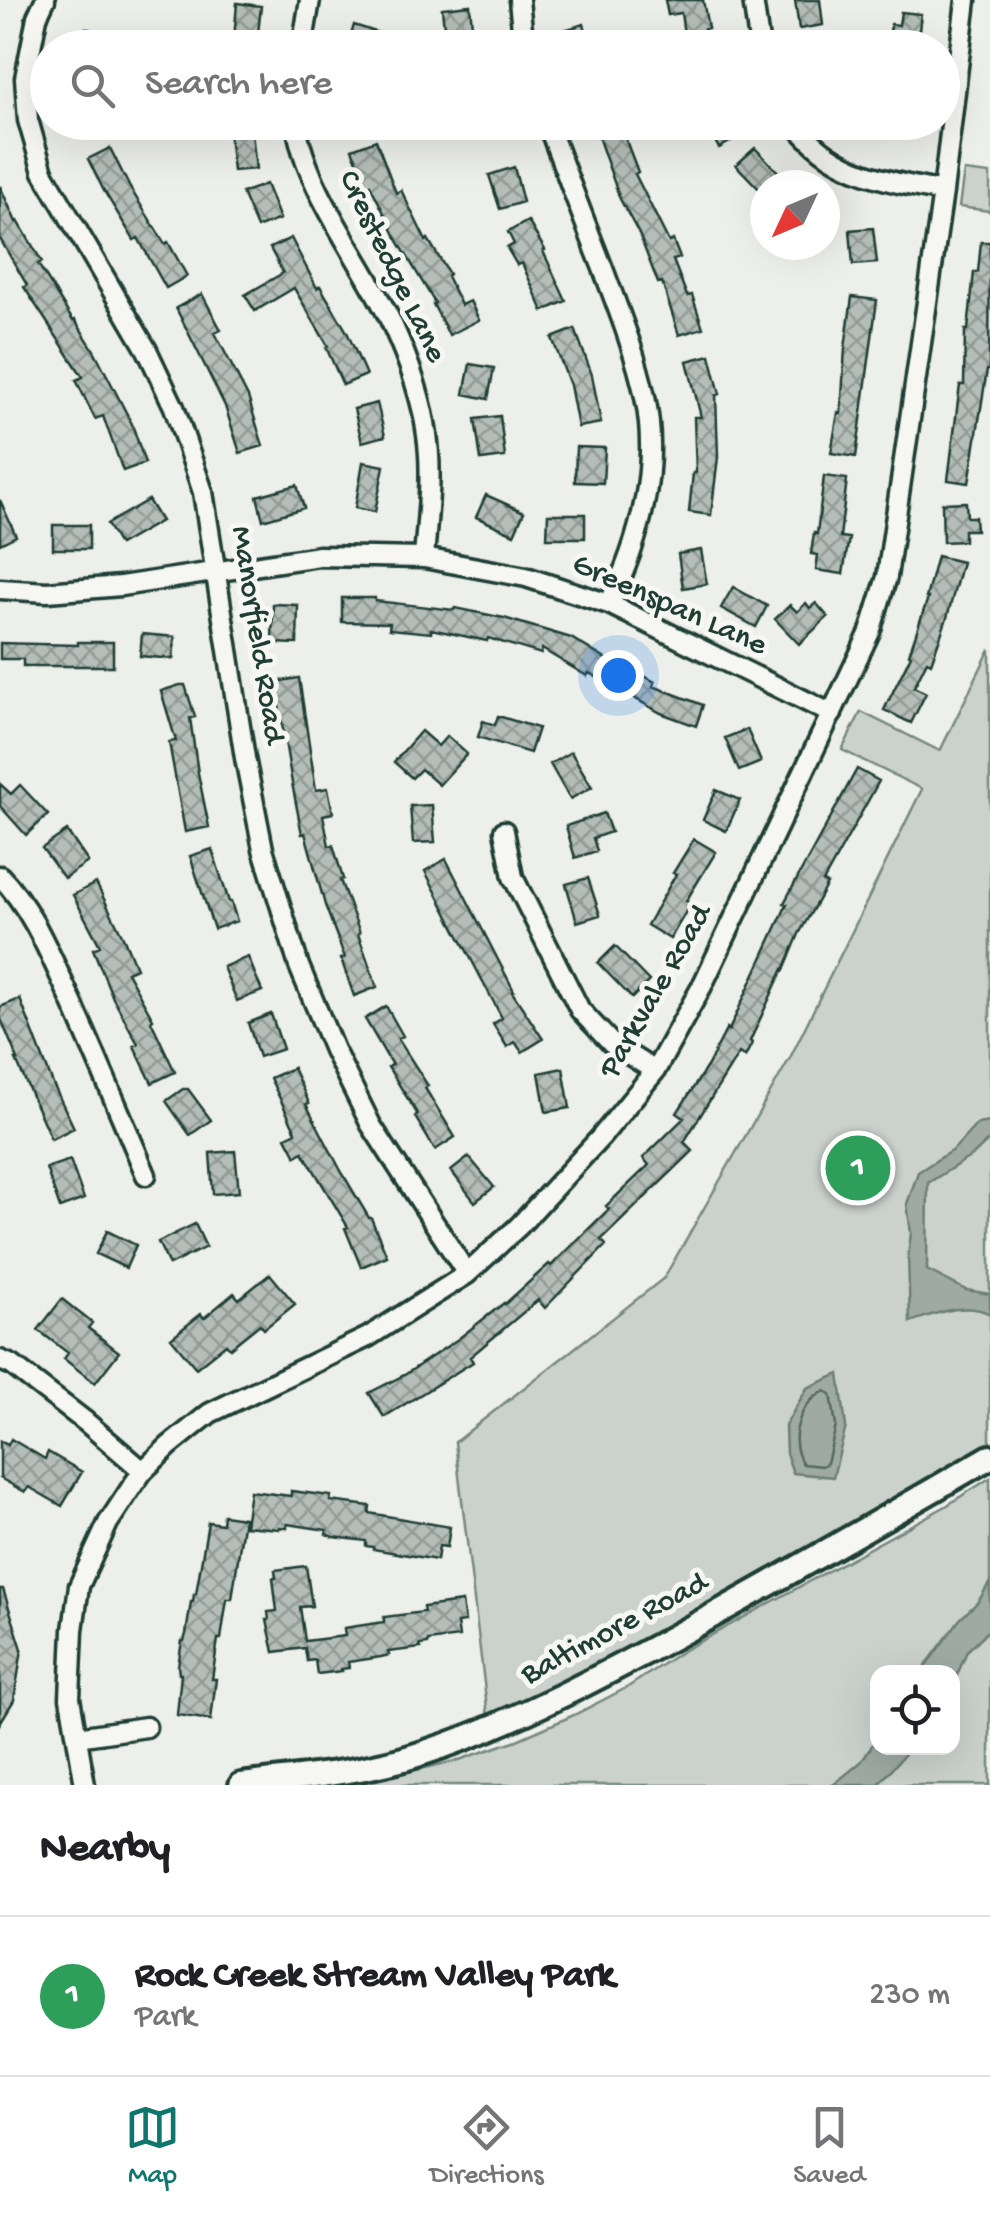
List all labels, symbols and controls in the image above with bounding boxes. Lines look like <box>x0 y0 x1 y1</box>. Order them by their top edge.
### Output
search box <box>30 30 960 140</box>
icon: search <box>65 58 120 113</box>
text: Search here <box>145 63 332 107</box>
street label: Crestedge Lane <box>328 165 454 370</box>
north arrow <box>750 170 840 260</box>
street label: Manorfield Road <box>220 524 292 749</box>
street label: Greenspan Lane <box>566 546 773 666</box>
your location <box>593 650 644 701</box>
street label: Parkvale Road <box>592 897 723 1086</box>
pin: 1 <box>826 1130 890 1206</box>
street label: Baltimore Road <box>514 1564 717 1696</box>
map controls <box>870 1665 960 1755</box>
button: locate <box>870 1665 960 1755</box>
text: Nearby <box>40 1826 170 1875</box>
text: Rock Creek Stream Valley Park <box>135 1955 615 1999</box>
text: 1 <box>66 1977 79 2015</box>
text: 230 m <box>869 1977 950 2015</box>
text: Park <box>135 1999 196 2037</box>
tab: Map <box>125 2100 180 2193</box>
tab: Directions <box>430 2100 544 2193</box>
tab: Saved <box>793 2100 865 2193</box>

